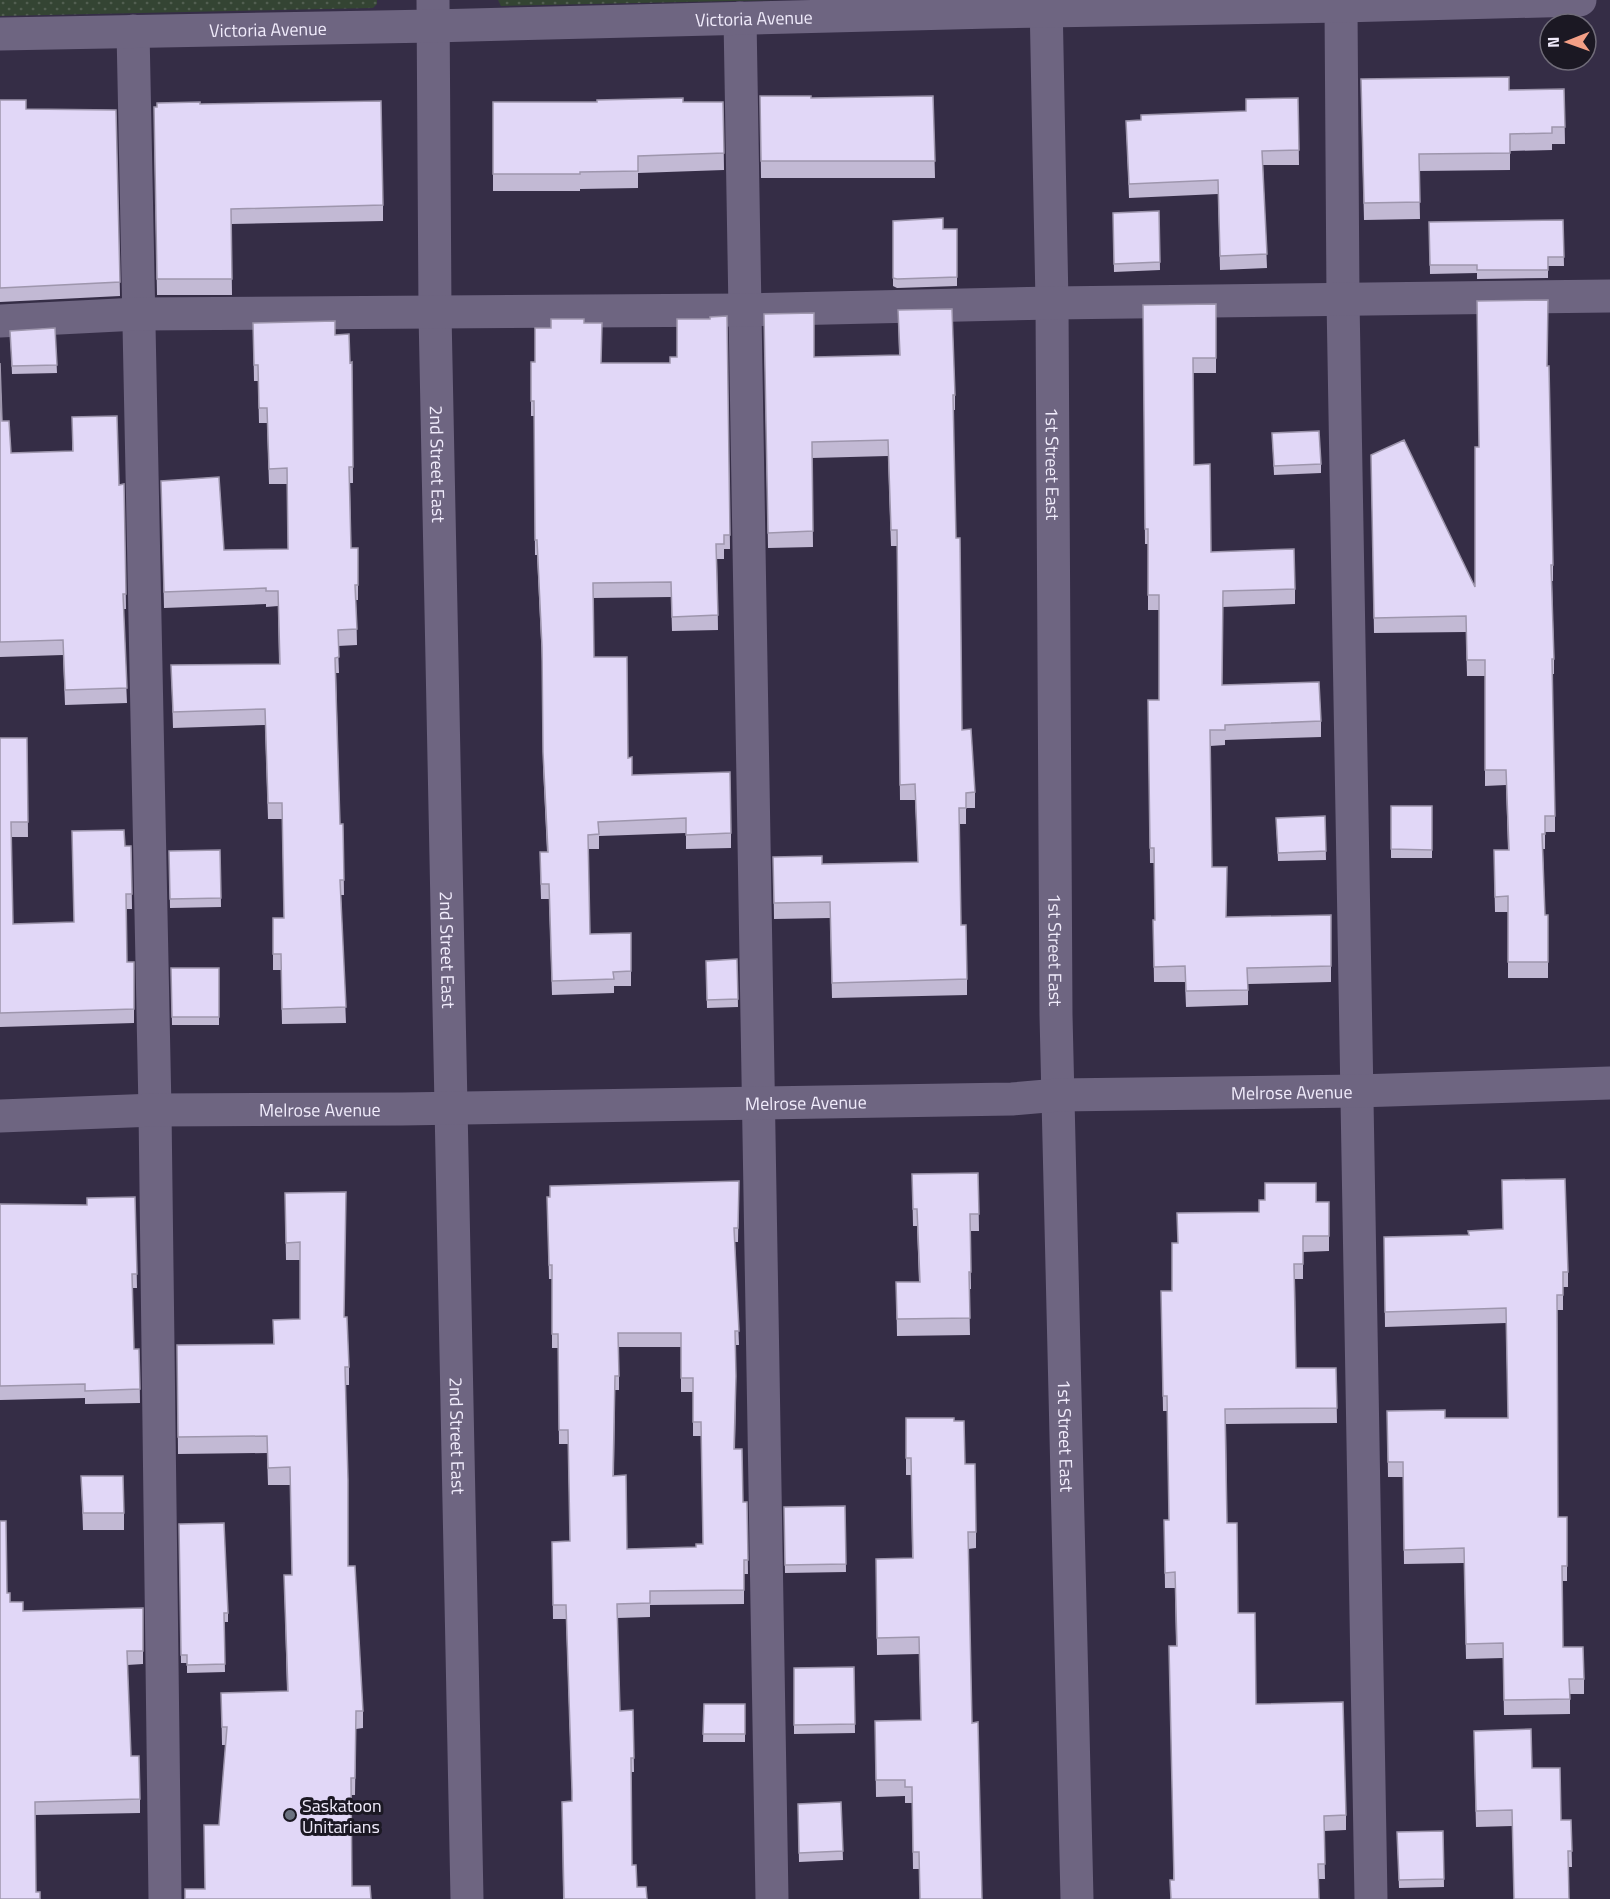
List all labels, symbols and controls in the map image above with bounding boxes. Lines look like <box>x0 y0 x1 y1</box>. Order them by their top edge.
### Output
street label: Victoria Avenue <box>695 3 813 33</box>
north arrow <box>1538 12 1598 72</box>
street label: Victoria Avenue <box>209 14 327 44</box>
text: N <box>1541 37 1565 48</box>
street label: 2nd Street East <box>423 405 453 524</box>
street label: 1st Street East <box>1039 407 1067 521</box>
street label: 2nd Street East <box>433 891 463 1009</box>
street label: 1st Street East <box>1042 893 1069 1007</box>
street label: Melrose Avenue <box>1231 1078 1353 1106</box>
street label: Melrose Avenue <box>745 1088 867 1117</box>
street label: Melrose Avenue <box>259 1096 381 1123</box>
street label: 2nd Street East <box>443 1377 472 1495</box>
street label: 1st Street East <box>1051 1379 1081 1493</box>
place label: Saskatoon Unitarians <box>302 1792 382 1840</box>
marker: Saskatoon Unitarians <box>283 1808 297 1822</box>

